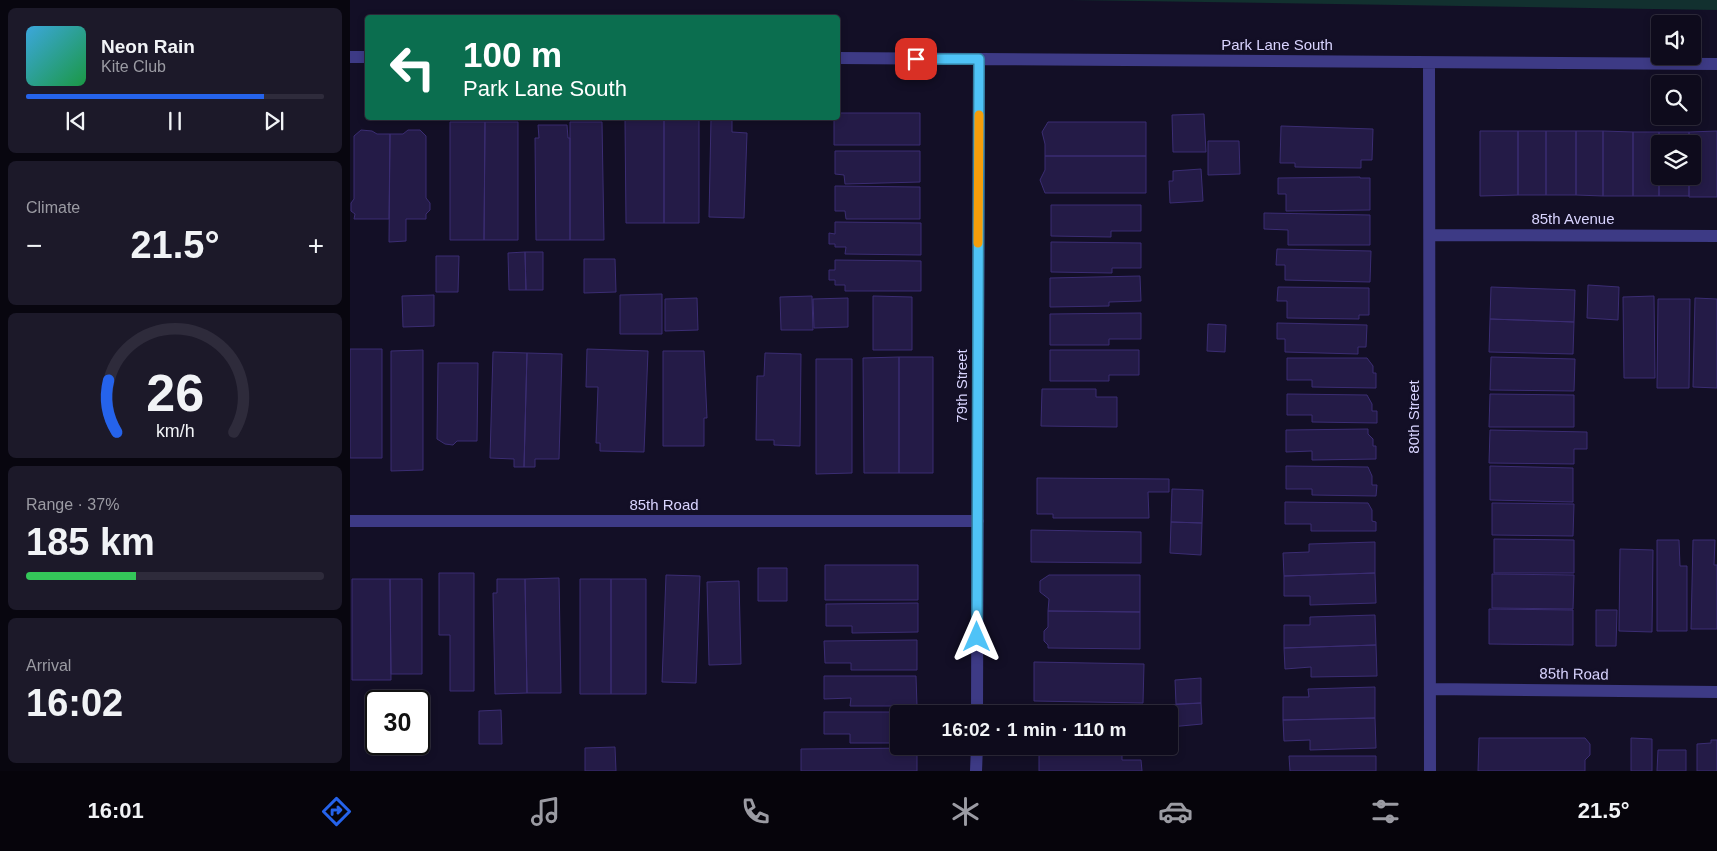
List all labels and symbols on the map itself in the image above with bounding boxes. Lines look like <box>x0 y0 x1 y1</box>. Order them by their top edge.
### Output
street label: Park Lane South <box>1221 36 1333 53</box>
pin <box>895 38 937 80</box>
street label: 85th Avenue <box>1531 210 1615 227</box>
street label: 79th Street <box>953 348 970 423</box>
street label: 80th Street <box>1405 379 1422 454</box>
street label: 85th Road <box>629 496 699 513</box>
position arrow <box>950 610 1002 662</box>
street label: 85th Road <box>1539 664 1609 683</box>
speed limit sign: 30 <box>365 690 430 755</box>

